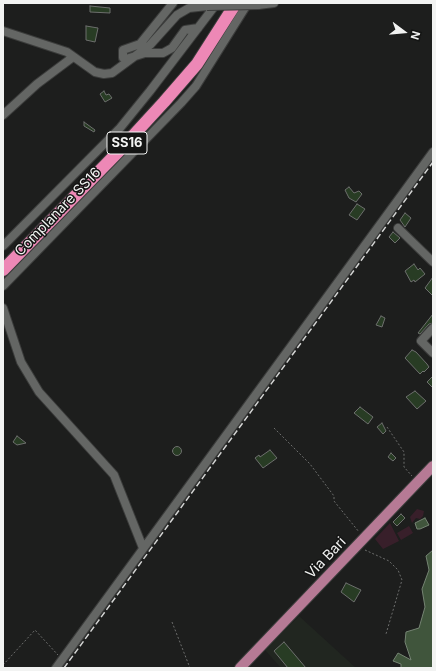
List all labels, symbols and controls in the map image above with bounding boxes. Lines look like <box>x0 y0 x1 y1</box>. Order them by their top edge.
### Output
north arrow <box>384 12 424 52</box>
text: N <box>408 29 423 41</box>
road number: SS16 <box>107 132 147 154</box>
street label: Complanare SS16 <box>12 164 104 260</box>
street label: Via Bari <box>302 534 350 582</box>

